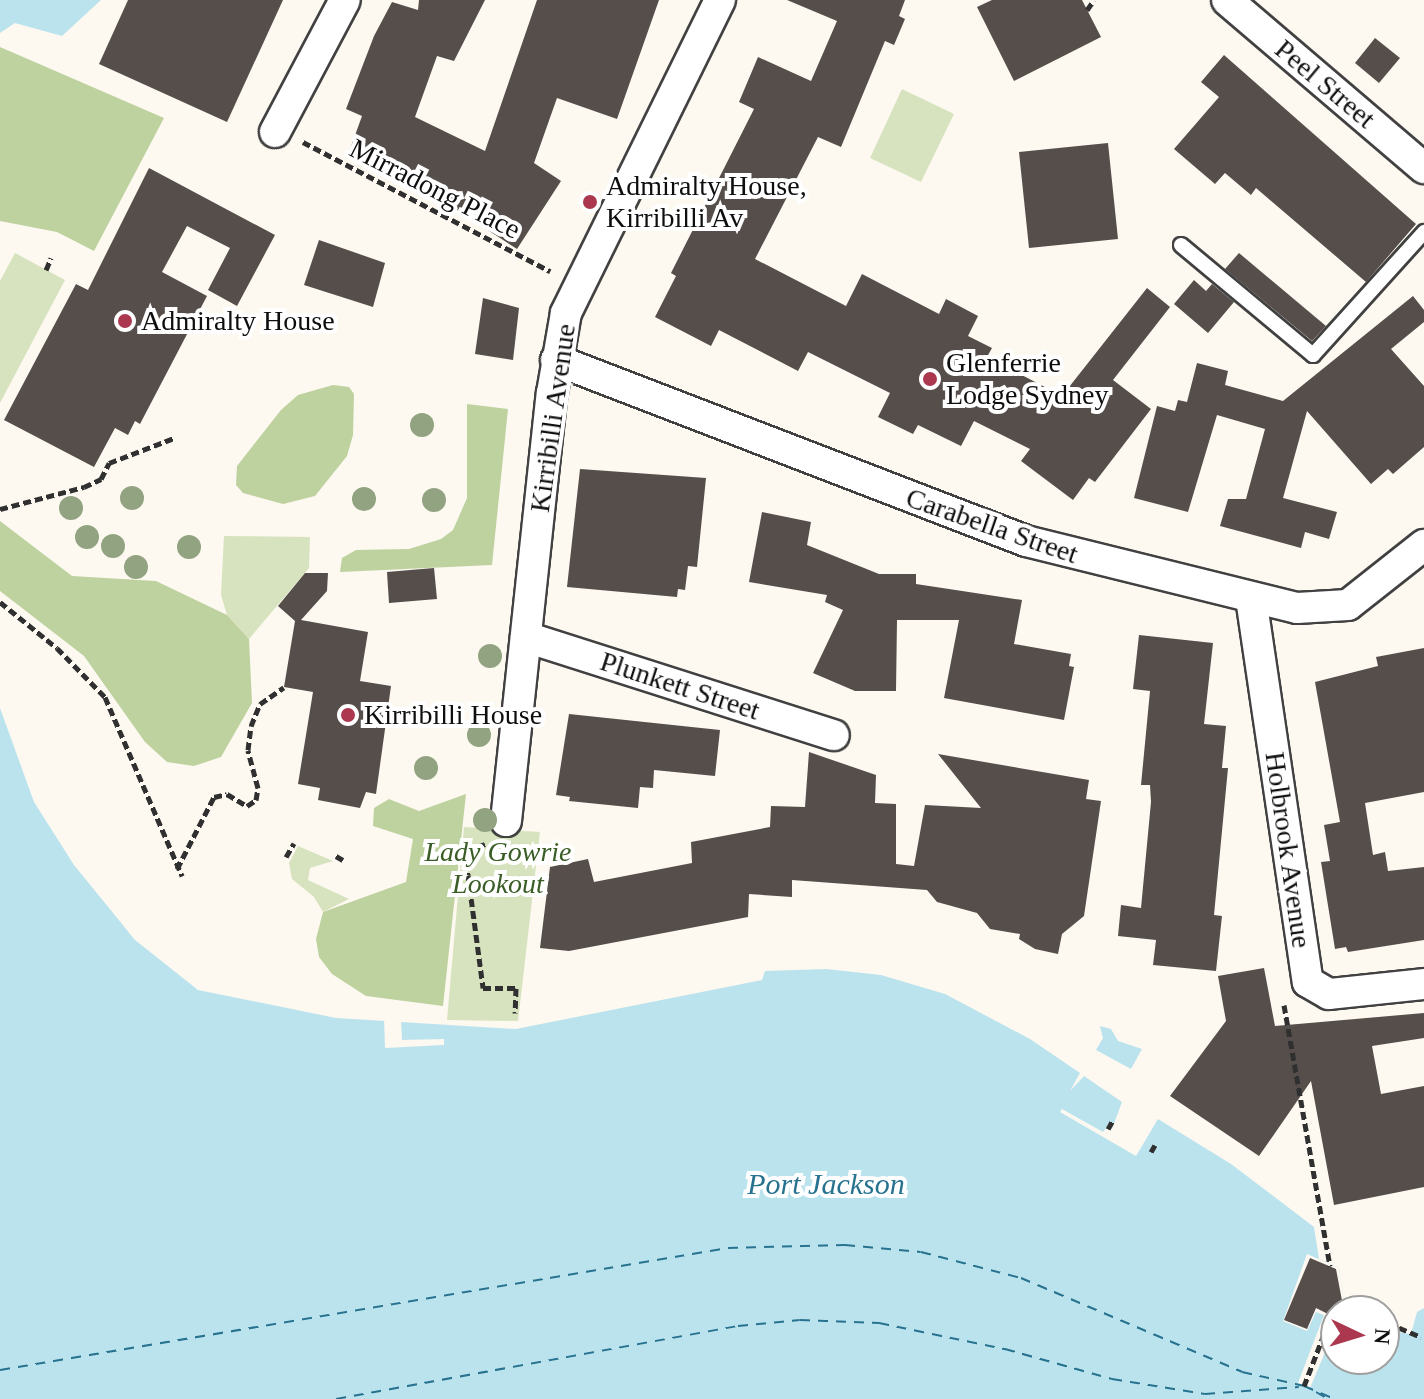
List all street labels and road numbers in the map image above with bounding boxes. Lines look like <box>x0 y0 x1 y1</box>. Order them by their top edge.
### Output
street label: Peel Street <box>1268 32 1382 136</box>
street label: Mirradong Place <box>344 131 526 247</box>
street label: Kirribilli Avenue <box>523 321 583 515</box>
street label: Carabella Street <box>902 481 1082 571</box>
street label: Plunkett Street <box>596 644 764 728</box>
street label: Holbrook Avenue <box>1257 749 1319 951</box>

